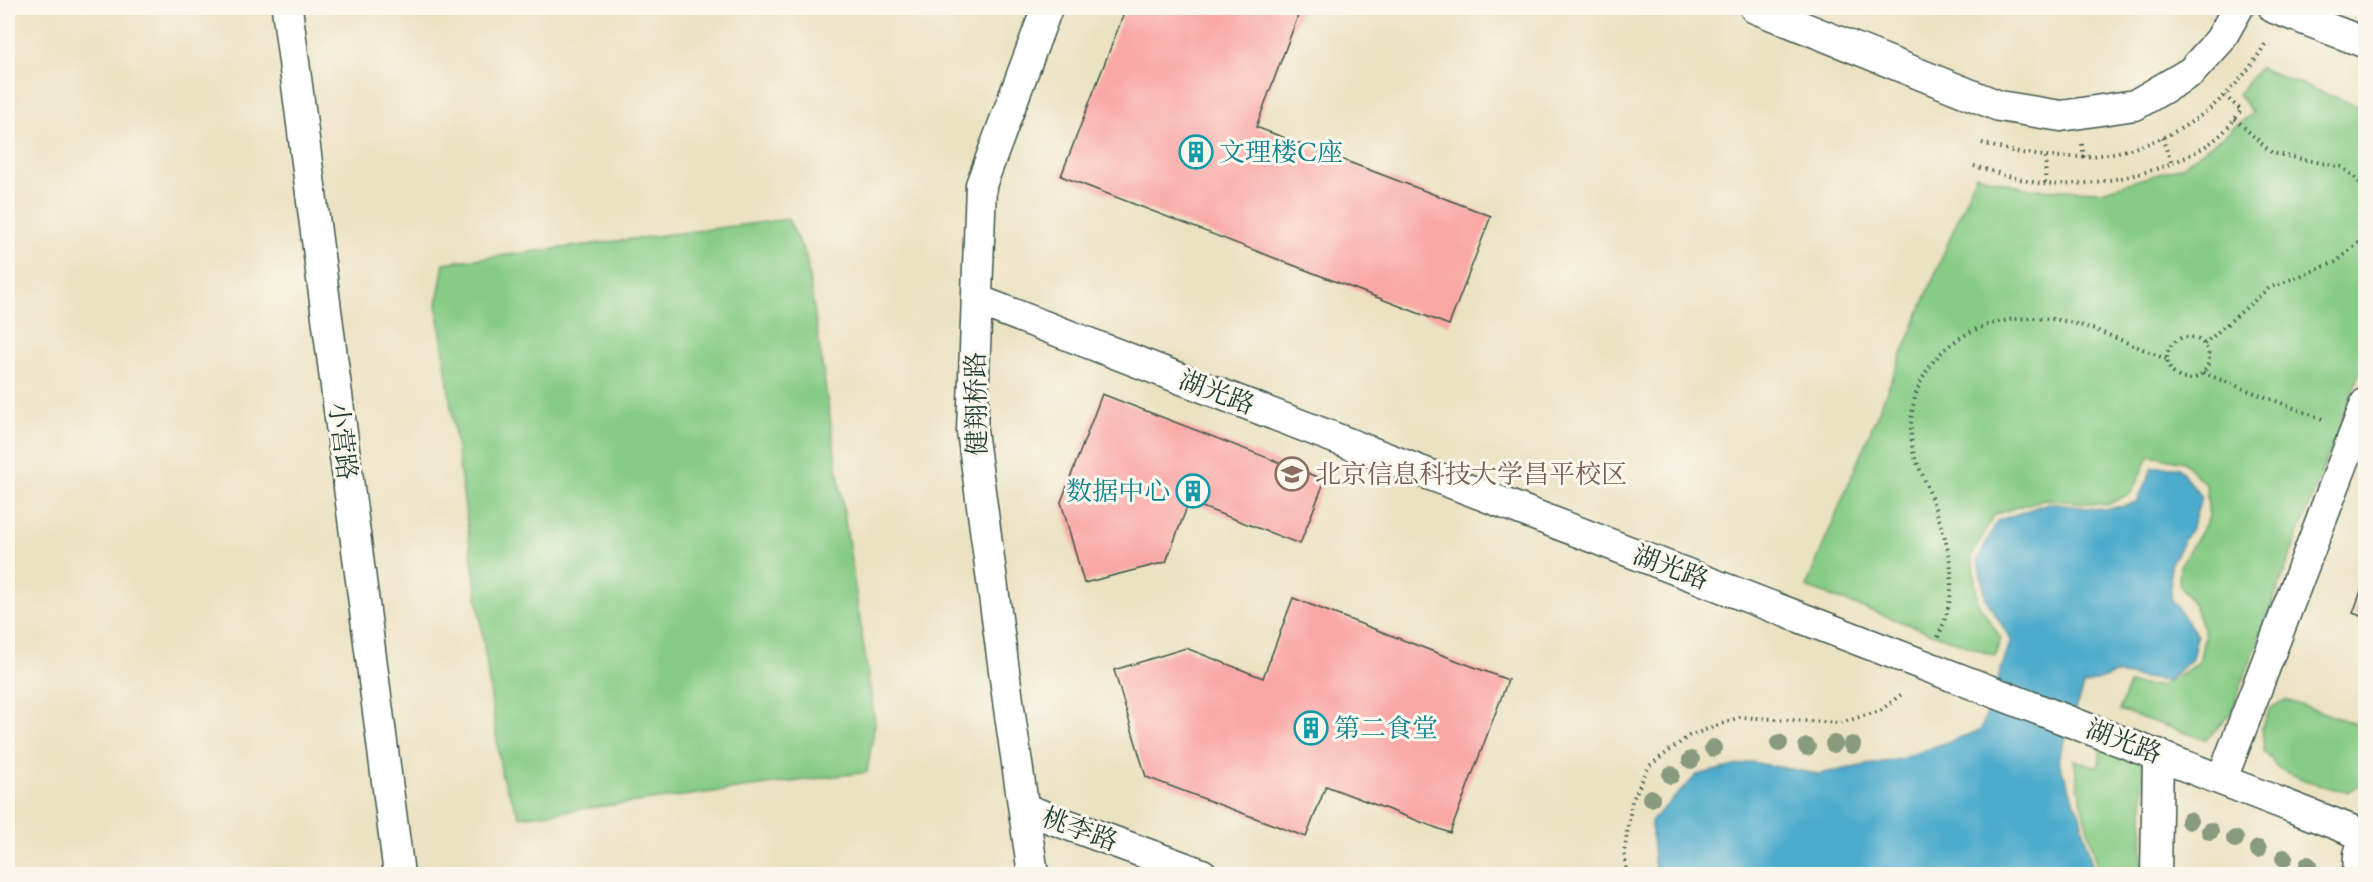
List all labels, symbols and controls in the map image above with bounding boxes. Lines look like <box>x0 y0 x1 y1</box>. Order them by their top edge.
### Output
building icon: 文理楼C座 <box>1178 134 1214 170</box>
place label: 文理楼C座 <box>1219 135 1343 170</box>
street label: 健翔桥路 <box>958 352 995 456</box>
street label: 湖光路 <box>1174 362 1260 423</box>
street label: 小营路 <box>320 400 365 482</box>
school or university icon: 北京信息科技大学昌平校区 <box>1274 456 1310 492</box>
place label: 北京信息科技大学昌平校区 <box>1315 457 1627 492</box>
building icon: 数据中心 <box>1175 473 1211 509</box>
place label: 数据中心 <box>1066 474 1170 509</box>
street label: 湖光路 <box>1628 537 1714 598</box>
building icon: 第二食堂 <box>1293 710 1329 746</box>
place label: 第二食堂 <box>1334 711 1438 746</box>
street label: 湖光路 <box>2081 711 2167 772</box>
street label: 桃李路 <box>1037 800 1122 859</box>

